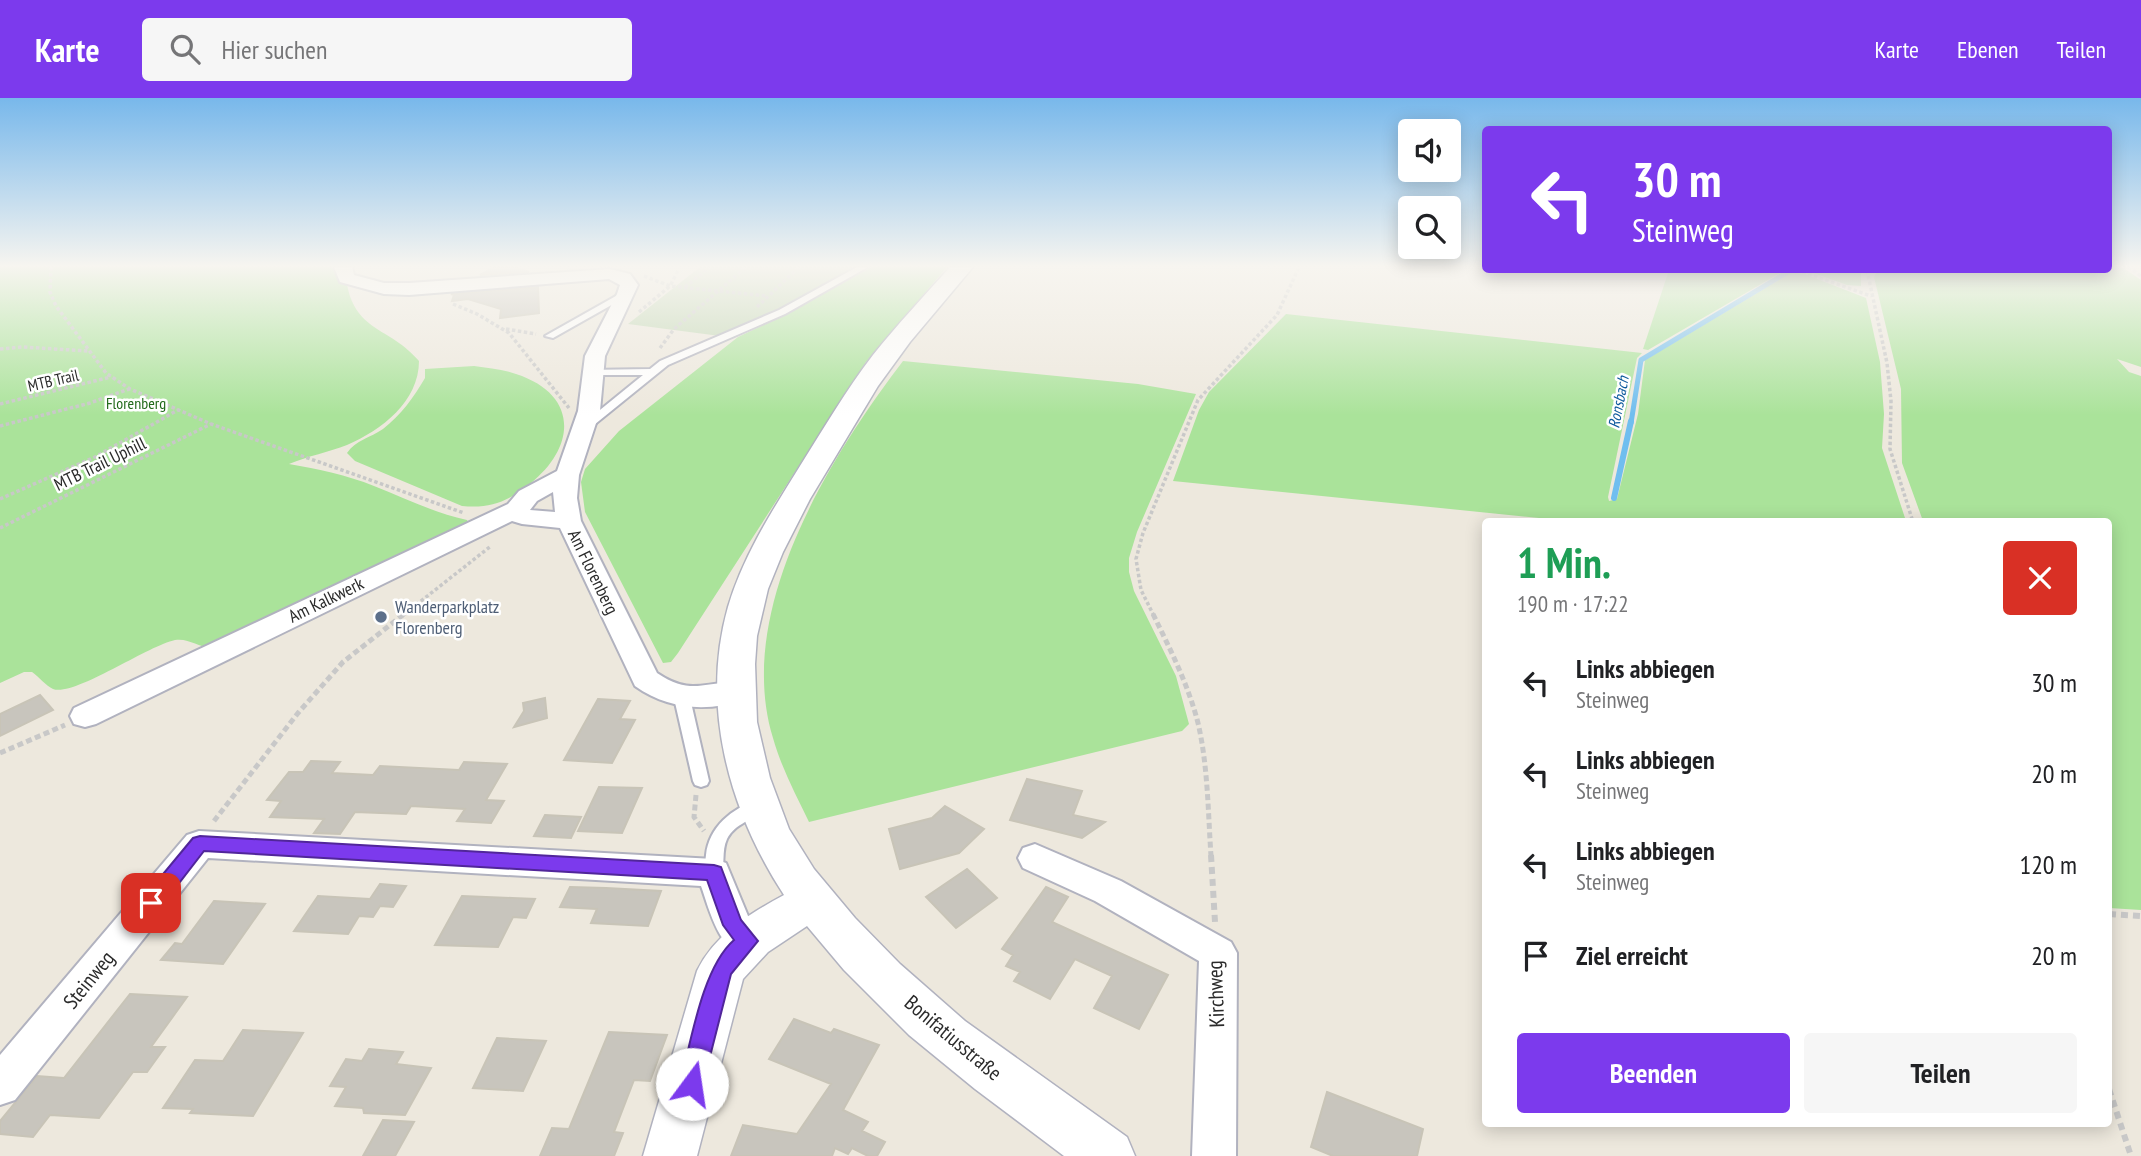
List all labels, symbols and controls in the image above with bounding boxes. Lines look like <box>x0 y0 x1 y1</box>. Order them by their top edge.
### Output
search box <box>142 18 632 81</box>
text: Karte <box>35 28 100 71</box>
icon: search <box>166 30 204 68</box>
text: Hier suchen <box>222 33 327 66</box>
text: Karte <box>1875 34 1919 65</box>
text: Ebenen <box>1957 34 2019 65</box>
text: Teilen <box>2057 34 2106 65</box>
map controls <box>1398 119 1461 259</box>
button: sound <box>1398 119 1461 182</box>
text: 30 m <box>1632 147 1721 211</box>
icon: left <box>1517 154 1608 245</box>
button: search <box>1398 196 1461 259</box>
text: Steinweg <box>1632 209 1734 251</box>
street label: MTB Trail <box>26 364 81 396</box>
water label: Ronsbach <box>1603 373 1633 430</box>
park label: Florenberg <box>106 393 166 413</box>
street label: MTB Trail Uphill <box>50 431 150 496</box>
street label: Am Florenberg <box>563 526 624 618</box>
text: 1 Min. <box>1517 535 1611 590</box>
button: close <box>2003 541 2077 615</box>
street label: Am Kalkwerk <box>284 572 367 628</box>
text: 190 m · 17:22 <box>1517 589 1629 618</box>
place label: Wanderparkplatz Florenberg <box>395 595 499 639</box>
marker: Wanderparkplatz Florenberg <box>373 609 389 625</box>
text: Links abbiegen <box>1576 652 1715 685</box>
icon: left <box>1517 664 1555 702</box>
text: 30 m <box>2031 666 2077 699</box>
text: Steinweg <box>1576 685 1649 714</box>
text: Links abbiegen <box>1576 743 1715 776</box>
icon: left <box>1517 755 1555 793</box>
text: 20 m <box>2031 757 2077 790</box>
text: Steinweg <box>1576 776 1649 805</box>
text: Links abbiegen <box>1576 834 1715 867</box>
icon: left <box>1517 846 1555 884</box>
text: 120 m <box>2019 848 2077 881</box>
text: Steinweg <box>1576 867 1649 896</box>
pin <box>121 873 181 933</box>
icon: arrive <box>132 884 170 922</box>
icon: arrive <box>1517 937 1555 975</box>
text: Ziel erreicht <box>1576 939 1688 972</box>
text: 20 m <box>2031 939 2077 972</box>
street label: Steinweg <box>57 945 120 1014</box>
street label: Kirchweg <box>1201 960 1230 1028</box>
street label: Bonifatiusstraße <box>899 989 1008 1086</box>
button: Beenden <box>1517 1033 1790 1113</box>
button: Teilen <box>1804 1033 2077 1113</box>
position arrow <box>655 1047 729 1121</box>

